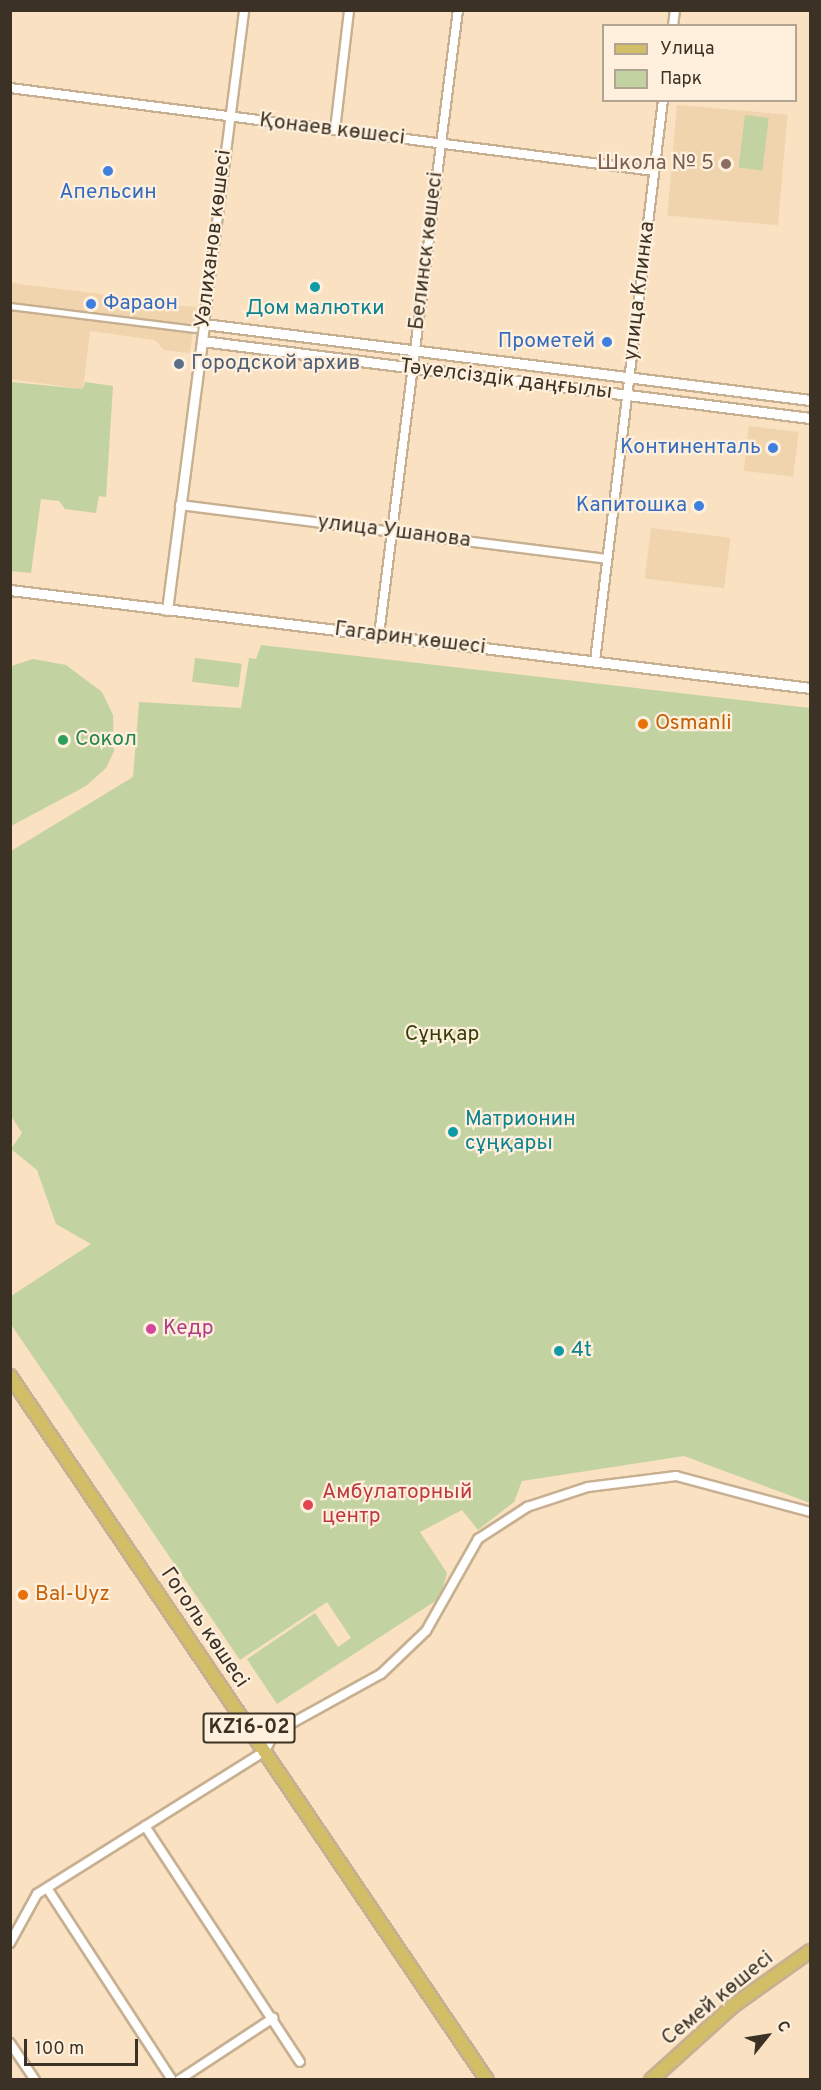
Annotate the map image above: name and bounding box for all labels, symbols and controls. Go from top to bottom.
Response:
legend [602,24,797,102]
text: Улица [660,38,714,61]
text: Парк [660,68,702,91]
street label: Қонаев көшесі [258,109,406,151]
street label: Уәлиханов көшесі [191,148,237,330]
place label: Школа № 5 [597,151,714,177]
marker: Школа № 5 [719,157,733,171]
marker: Апельсин [101,164,115,178]
street label: Белинск көшесі [405,171,449,331]
place label: Апельсин [59,180,157,206]
street label: улица Клинка [619,220,661,362]
marker: Дом малютки [308,280,322,294]
place label: Фараон [103,291,178,317]
place label: Дом малютки [245,296,385,322]
marker: Фараон [84,297,98,311]
place label: Прометей [498,329,595,355]
marker: Прометей [600,335,614,349]
place label: Городской архив [191,351,360,377]
street label: Тәуелсіздік даңғылы [398,354,614,406]
marker: Городской архив [172,357,186,371]
place label: Континенталь [620,435,761,461]
marker: Континенталь [766,441,780,455]
place label: Капитошка [576,493,687,519]
marker: Капитошка [692,499,706,513]
street label: улица Ушанова [316,510,472,554]
street label: Гагарин көшесі [333,617,487,661]
place label: Osmanli [655,711,732,737]
marker: Osmanli [636,717,650,731]
place label: Сокол [75,727,137,753]
marker: Сокол [56,733,70,747]
park label: Сұңқар [405,1022,479,1048]
place label: Матрионин сұңқары [465,1107,576,1157]
marker: Матрионин сұңқары [446,1125,460,1139]
place label: Кедр [163,1316,214,1342]
marker: Кедр [144,1322,158,1336]
place label: 4t [571,1338,592,1364]
marker: 4t [552,1344,566,1358]
place label: Амбулаторный центр [322,1480,472,1530]
marker: Амбулаторный центр [299,1496,317,1514]
street label: Гоголь көшесі [154,1563,254,1693]
place label: Bal-Uyz [35,1582,110,1608]
marker: Bal-Uyz [16,1588,30,1602]
road number: KZ16-02 [202,1711,296,1745]
street label: Семей көшесі [657,1946,779,2052]
north arrow [737,2006,797,2066]
text: С [771,2018,794,2036]
scale bar [27,2027,141,2065]
text: 100 m [35,2038,84,2061]

